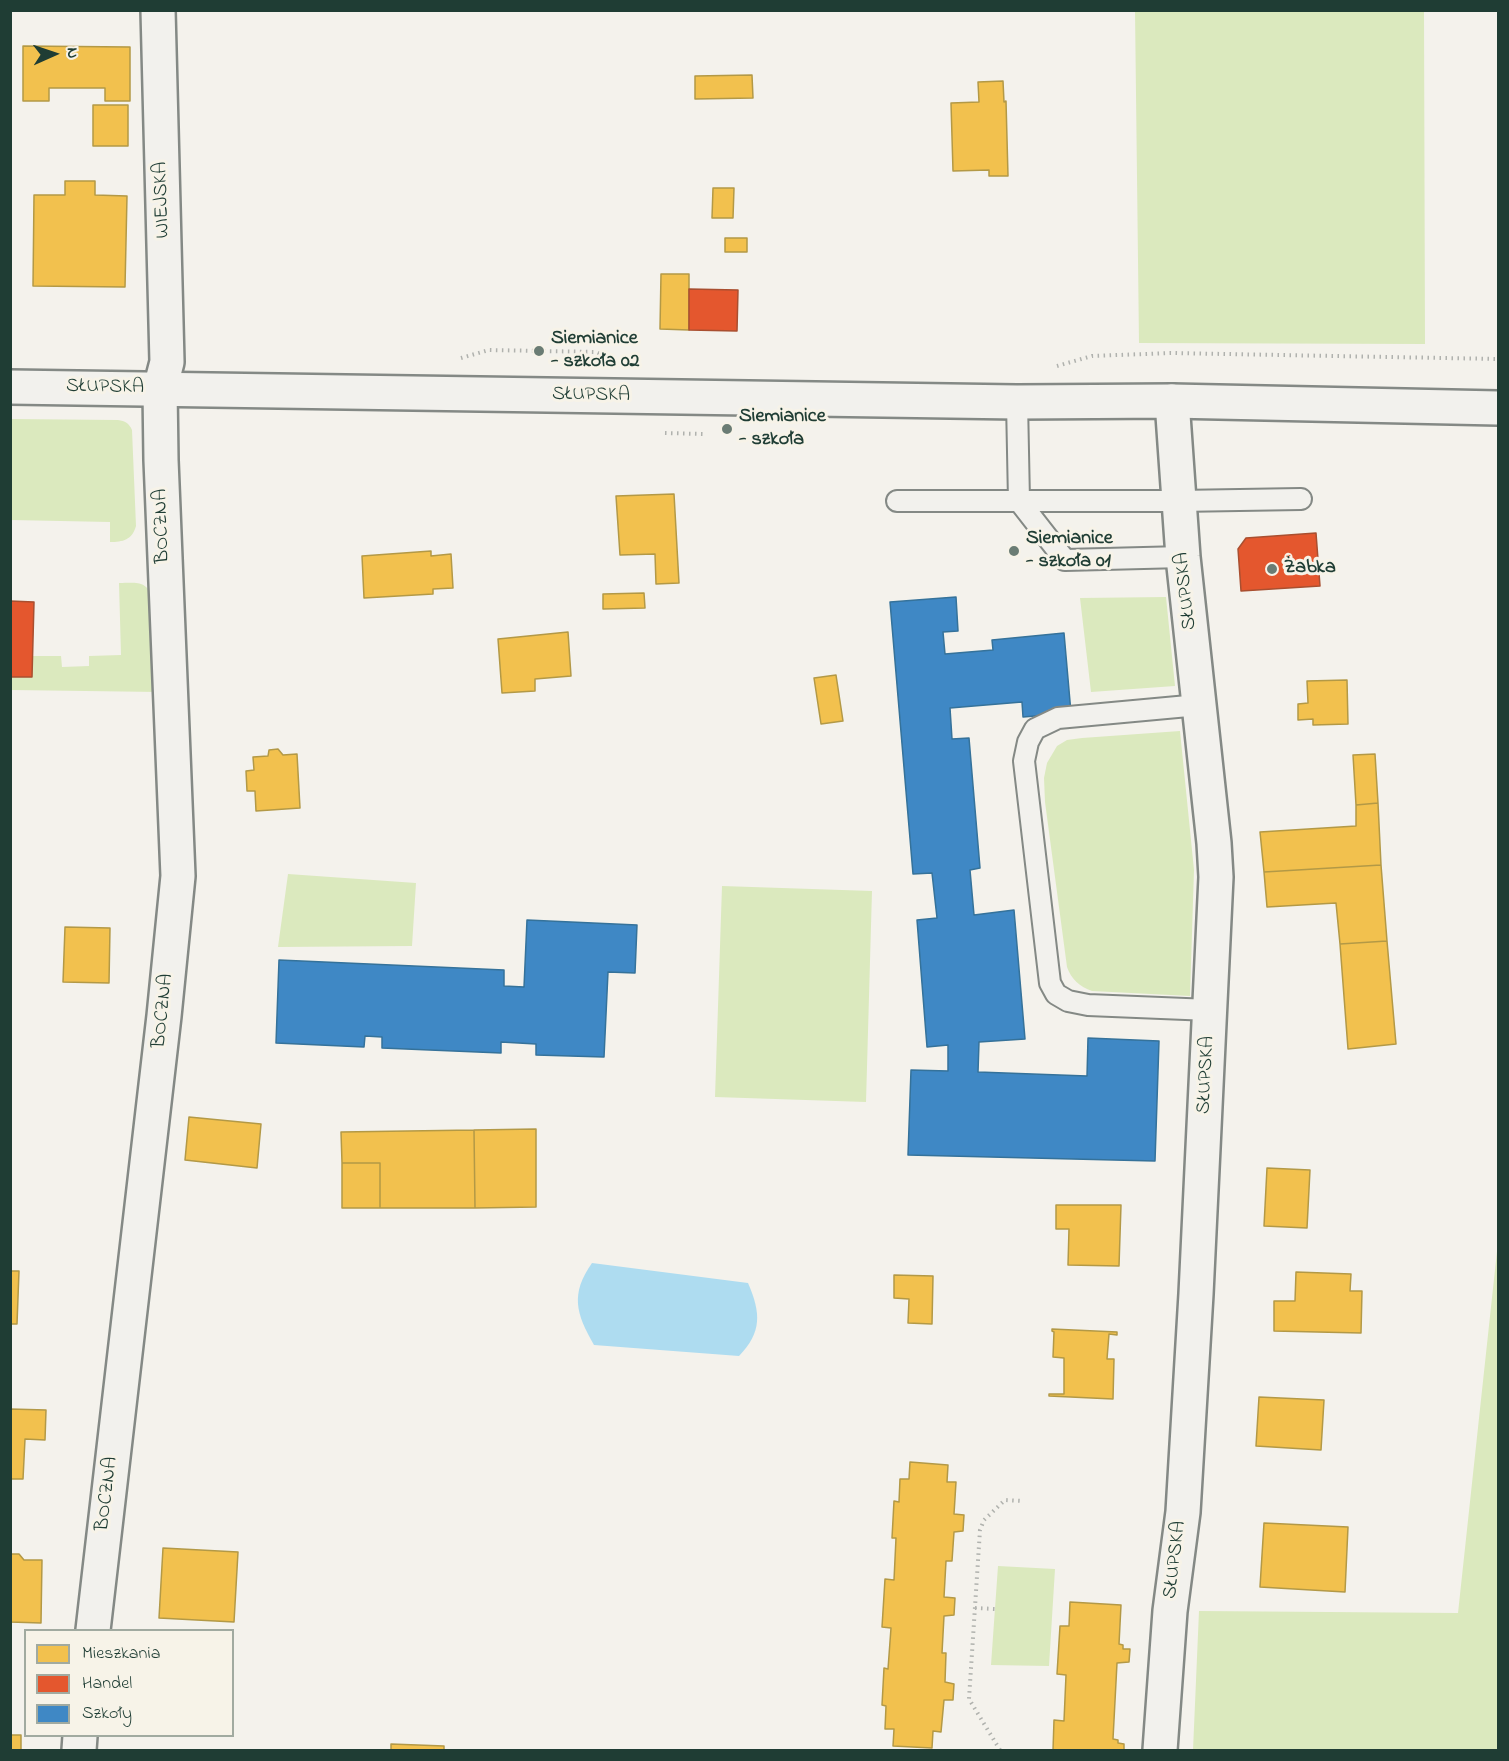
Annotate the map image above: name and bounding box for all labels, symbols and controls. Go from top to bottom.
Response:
north arrow [24,24,84,84]
text: N [60,47,84,59]
street label: WIEJSKA [150,161,176,239]
place label: Siemianice - szkoła 02 [551,328,640,375]
marker: Siemianice - szkoła 02 [532,344,546,358]
street label: SŁUPSKA [66,375,144,401]
street label: SŁUPSKA [552,383,630,409]
place label: Siemianice - szkoła [739,406,826,453]
marker: Siemianice - szkoła [720,422,734,436]
street label: BOCZNA [150,488,176,564]
place label: Siemianice - szkoła 01 [1026,528,1113,575]
marker: Siemianice - szkoła 01 [1007,544,1021,558]
street label: SŁUPSKA [1171,551,1203,631]
place label: Żabka [1284,557,1336,581]
marker: Żabka [1265,562,1279,576]
street label: BOCZNA [148,973,180,1049]
street label: SŁUPSKA [1193,1035,1221,1115]
street label: BOCZNA [92,1455,124,1533]
street label: SŁUPSKA [1159,1520,1193,1600]
legend [24,1629,234,1737]
text: Mieszkania [82,1641,160,1667]
text: Handel [82,1671,132,1697]
text: Szkoły [82,1701,132,1727]

